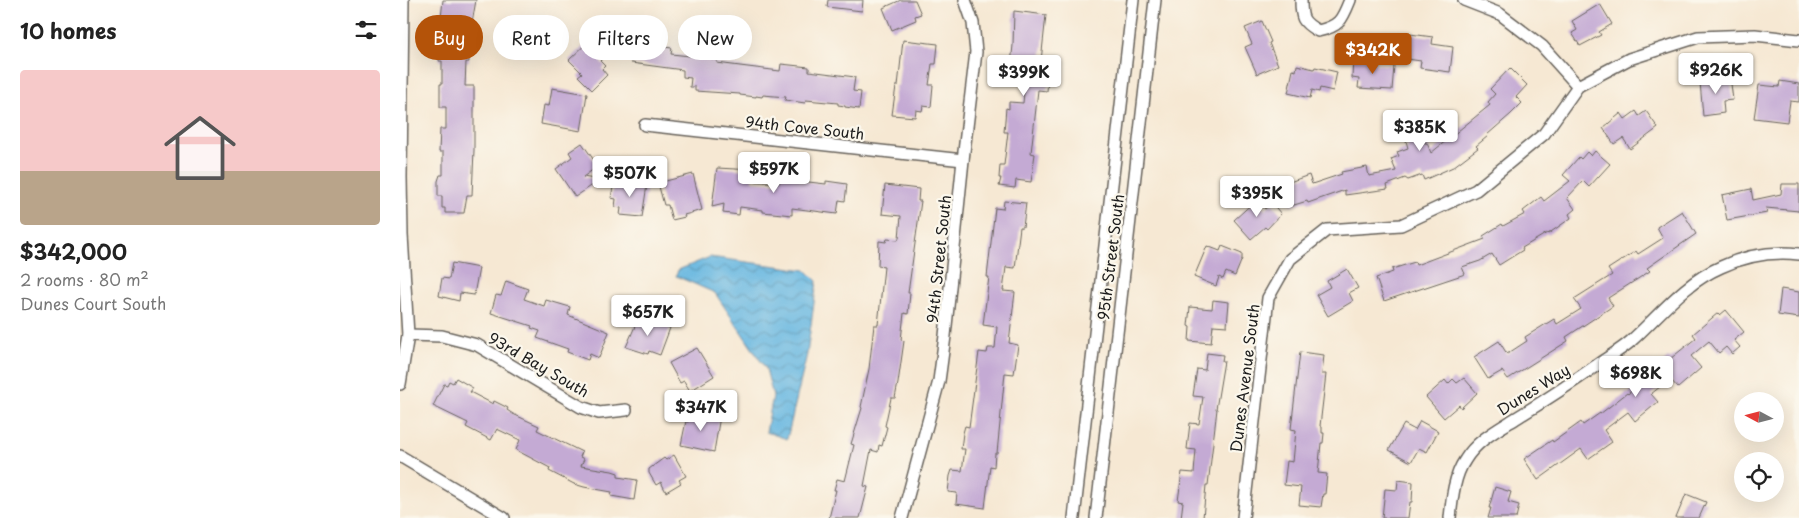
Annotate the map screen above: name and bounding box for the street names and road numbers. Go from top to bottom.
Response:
street label: 94th Cove South [744,109,866,145]
street label: 95th Street South [1091,193,1129,321]
street label: 94th Street South [920,194,956,324]
street label: Dunes Avenue South [1223,302,1265,454]
street label: 93rd Bay South [484,326,594,402]
street label: Dunes Way [1492,357,1574,421]

